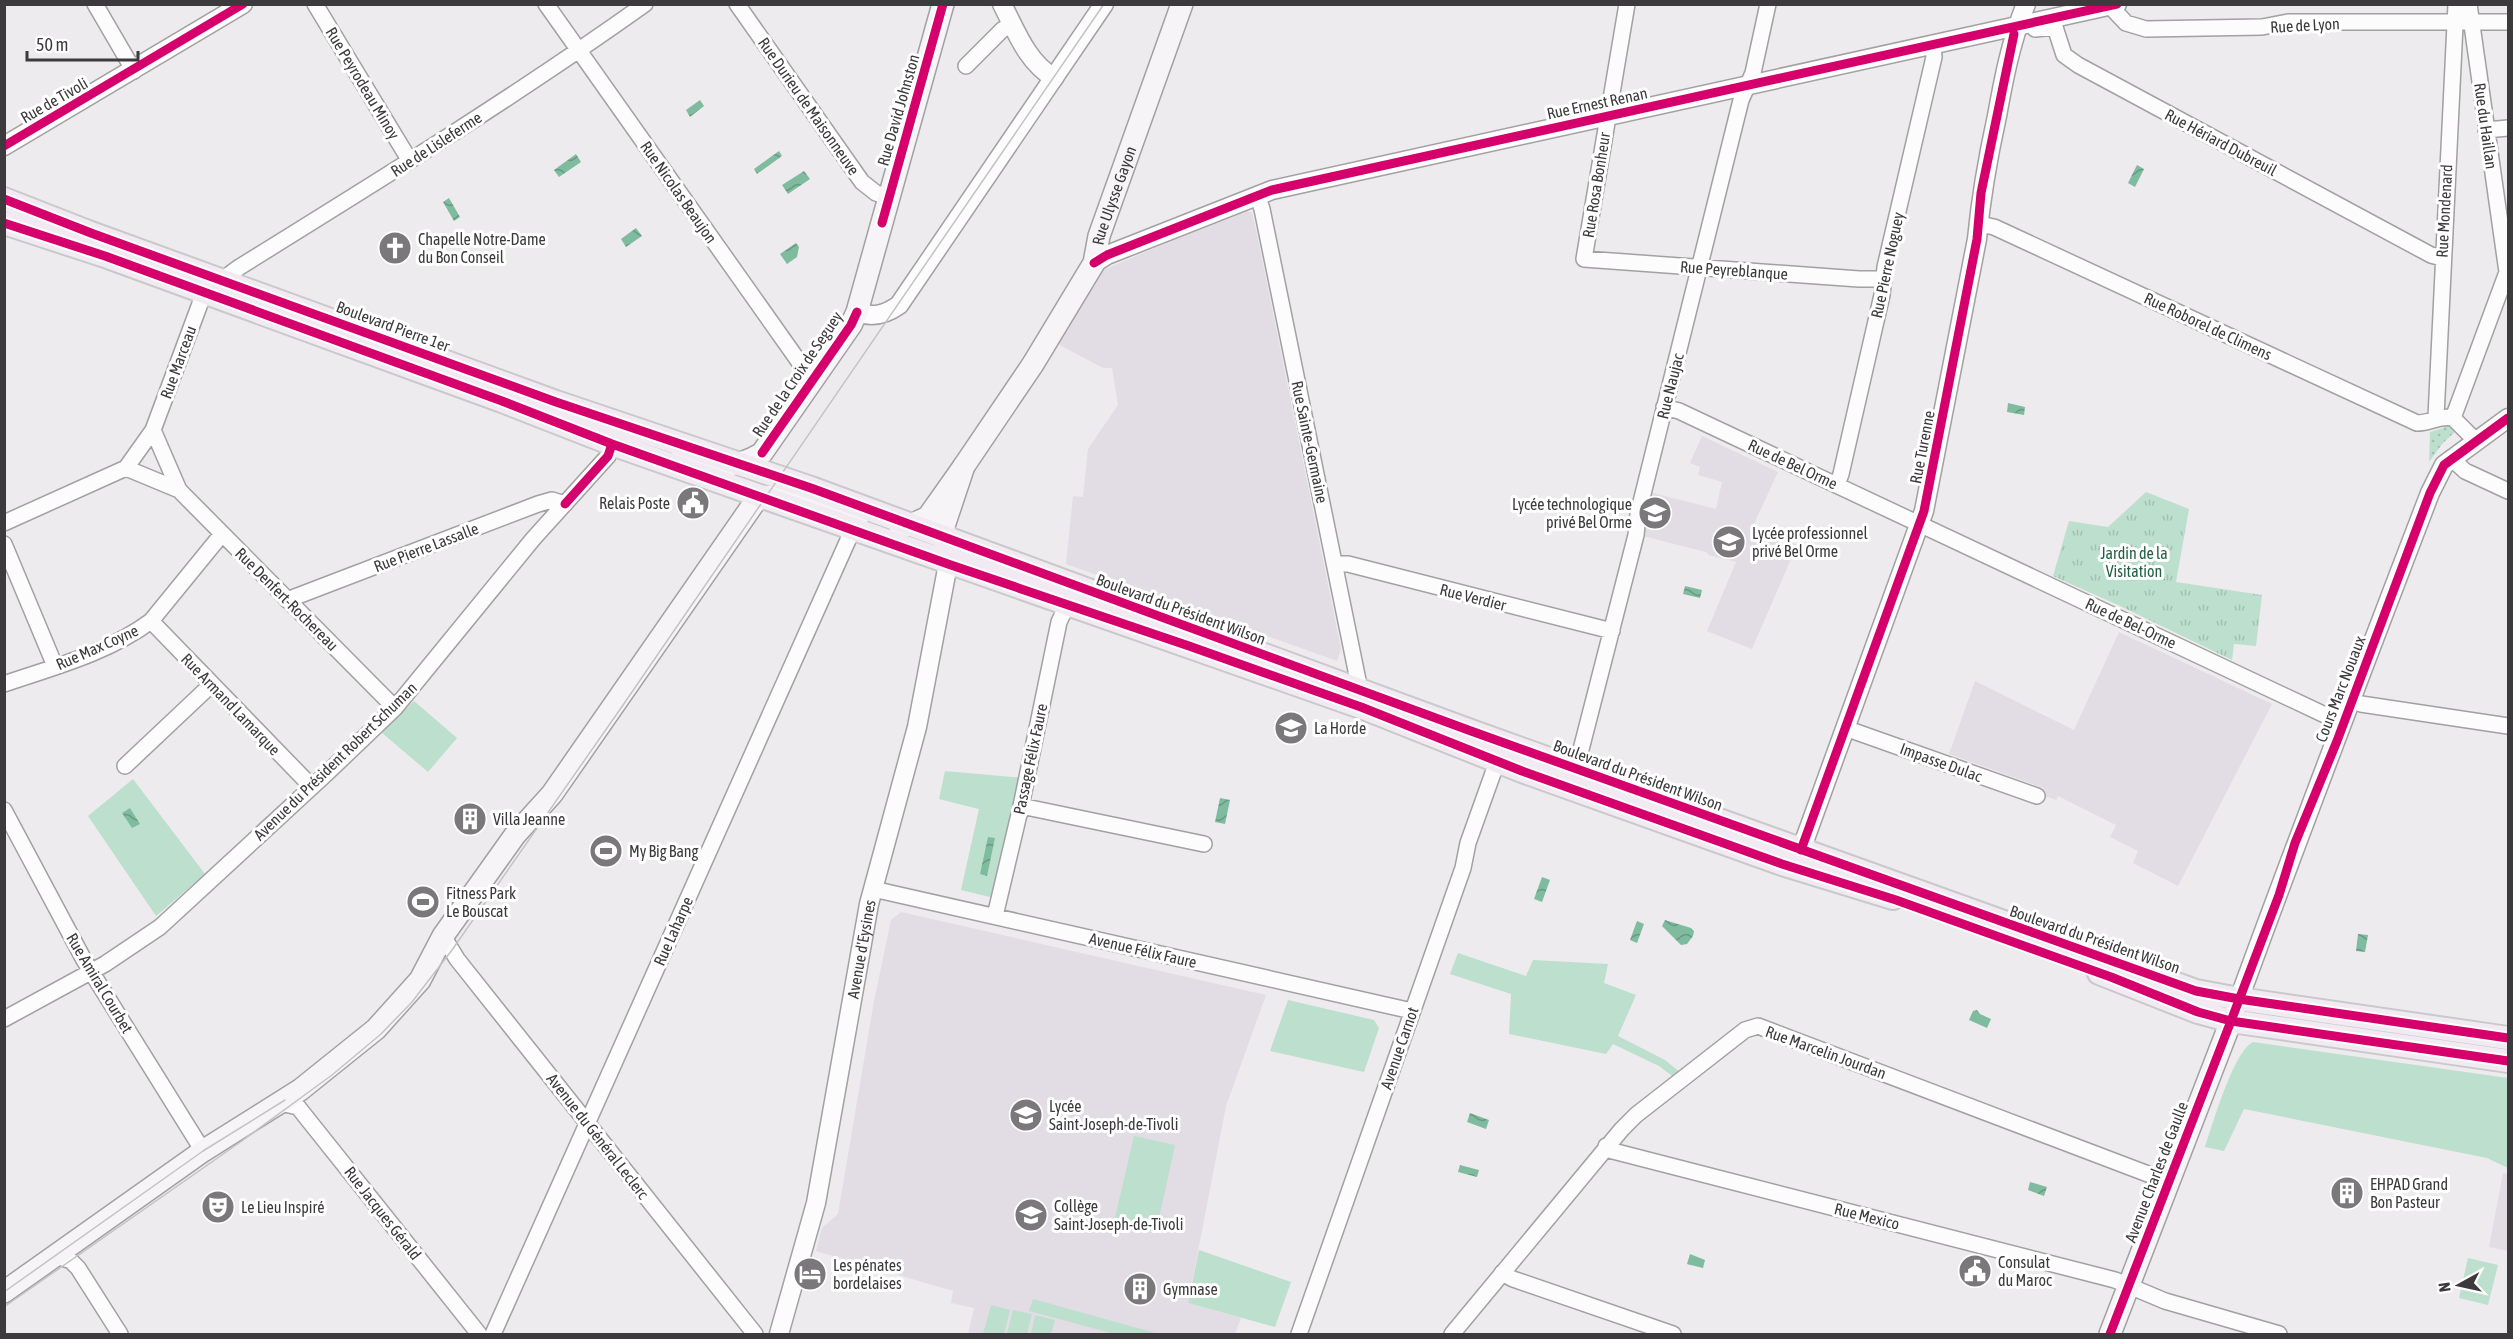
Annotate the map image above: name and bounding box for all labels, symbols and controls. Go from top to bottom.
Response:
street label: Rue de Lyon [2270,14,2340,37]
scale bar [27,24,138,62]
street label: Rue Peyrodeau Minoy [322,24,404,143]
text: 50 m [36,34,68,55]
street label: Rue Durieu de Maisonneuve [755,34,863,178]
street label: Rue David Johnston [873,52,923,168]
street label: Rue de Tivoli [17,74,91,126]
street label: Rue du Haillan [2471,82,2501,170]
street label: Rue Ernest Renan [1545,84,1649,122]
street label: Rue Hériard Dubreuil [2162,105,2281,179]
street label: Rue de Lisleferme [387,108,485,180]
street label: Rue Rosa Bonheur [1579,131,1613,239]
street label: Rue Nicolas Beaujon [636,138,721,247]
street label: Rue Ulysse Gayon [1089,144,1139,246]
street label: Rue Mondenard [2433,164,2455,258]
street label: Rue Pierre Noguey [1867,210,1908,320]
church icon: Chapelle Notre-Dame du Bon Conseil [377,230,413,266]
place label: Chapelle Notre-Dame du Bon Conseil [418,230,546,266]
street label: Rue Peyreblanque [1679,257,1789,284]
street label: Rue Roborel de Climens [2141,289,2275,364]
street label: Boulevard Pierre 1er [334,297,452,355]
street label: Rue de la Croix de Seguey [748,308,847,441]
street label: Rue Marceau [156,323,200,401]
street label: Rue Naujac [1653,351,1688,421]
street label: Rue Sainte-Germaine [1288,379,1332,505]
street label: Rue Turenne [1906,409,1938,485]
street label: Rue de Bel Orme [1746,435,1840,493]
public building icon: Relais Poste [675,485,711,521]
place label: Relais Poste [599,494,670,512]
place label: Lycée technologique privé Bel Orme [1512,495,1632,532]
school or university icon: Lycée technologique privé Bel Orme [1637,495,1673,531]
street label: Rue Pierre Lassalle [371,519,481,575]
school or university icon: Lycée professionnel privé Bel Orme [1711,524,1747,560]
place label: Lycée professionnel privé Bel Orme [1752,524,1868,561]
street label: Rue Denfert-Rochereau [232,544,342,654]
park label: Jardin de la Visitation [2100,544,2168,580]
street label: Boulevard du Président Wilson [1094,570,1268,648]
street label: Rue Verdier [1438,580,1508,614]
street label: Rue de Bel-Orme [2083,594,2179,652]
street label: Rue Max Coyne [53,621,141,674]
street label: Cours Marc Nouaux [2311,633,2369,745]
street label: Rue Armand Lamarque [177,650,284,759]
street label: Avenue du Président Robert Schuman [250,678,420,844]
street label: Passage Félix Faure [1009,702,1052,816]
school or university icon: La Horde [1273,710,1309,746]
place label: La Horde [1314,719,1366,737]
street label: Boulevard du Président Wilson [1551,736,1725,814]
street label: Impasse Dulac [1897,739,1984,786]
building icon: Villa Jeanne [452,801,488,837]
place label: Villa Jeanne [493,810,565,828]
sports icon: My Big Bang [588,833,624,869]
place label: My Big Bang [629,842,699,861]
sports icon: Fitness Park Le Bouscat [405,884,441,920]
place label: Fitness Park Le Bouscat [446,884,516,920]
street label: Rue Laharpe [650,894,697,969]
street label: Avenue d'Eysines [843,897,879,1000]
street label: Boulevard du Président Wilson [2007,901,2183,977]
street label: Avenue Félix Faure [1088,929,1198,971]
street label: Rue Amiral Courbet [63,930,137,1036]
street label: Avenue Carnot [1377,1004,1422,1091]
street label: Rue Marcelin Jourdan [1763,1022,1889,1082]
street label: Avenue du Général Leclerc [543,1070,653,1202]
school or university icon: Lycée Saint-Joseph-de-Tivoli [1008,1097,1044,1133]
place label: Lycée Saint-Joseph-de-Tivoli [1049,1097,1178,1134]
street label: Avenue Charles de Gaulle [2121,1099,2191,1245]
street label: Rue Jacques Gérald [340,1163,425,1264]
building icon: EHPAD Grand Bon Pasteur [2329,1175,2365,1211]
place label: EHPAD Grand Bon Pasteur [2370,1175,2448,1211]
theatre icon: Le Lieu Inspiré [200,1189,236,1225]
school or university icon: Collège Saint-Joseph-de-Tivoli [1013,1197,1049,1233]
place label: Collège Saint-Joseph-de-Tivoli [1054,1197,1183,1234]
place label: Le Lieu Inspiré [241,1198,324,1217]
street label: Rue Mexico [1833,1199,1901,1233]
public building icon: Consulat du Maroc [1957,1253,1993,1289]
place label: Consulat du Maroc [1998,1253,2052,1289]
north arrow [2429,1255,2489,1315]
hotel icon: Les pénates bordelaises [792,1256,828,1292]
place label: Les pénates bordelaises [833,1256,902,1292]
building icon: Gymnase [1122,1271,1158,1307]
place label: Gymnase [1163,1280,1218,1299]
text: N [2435,1281,2454,1293]

